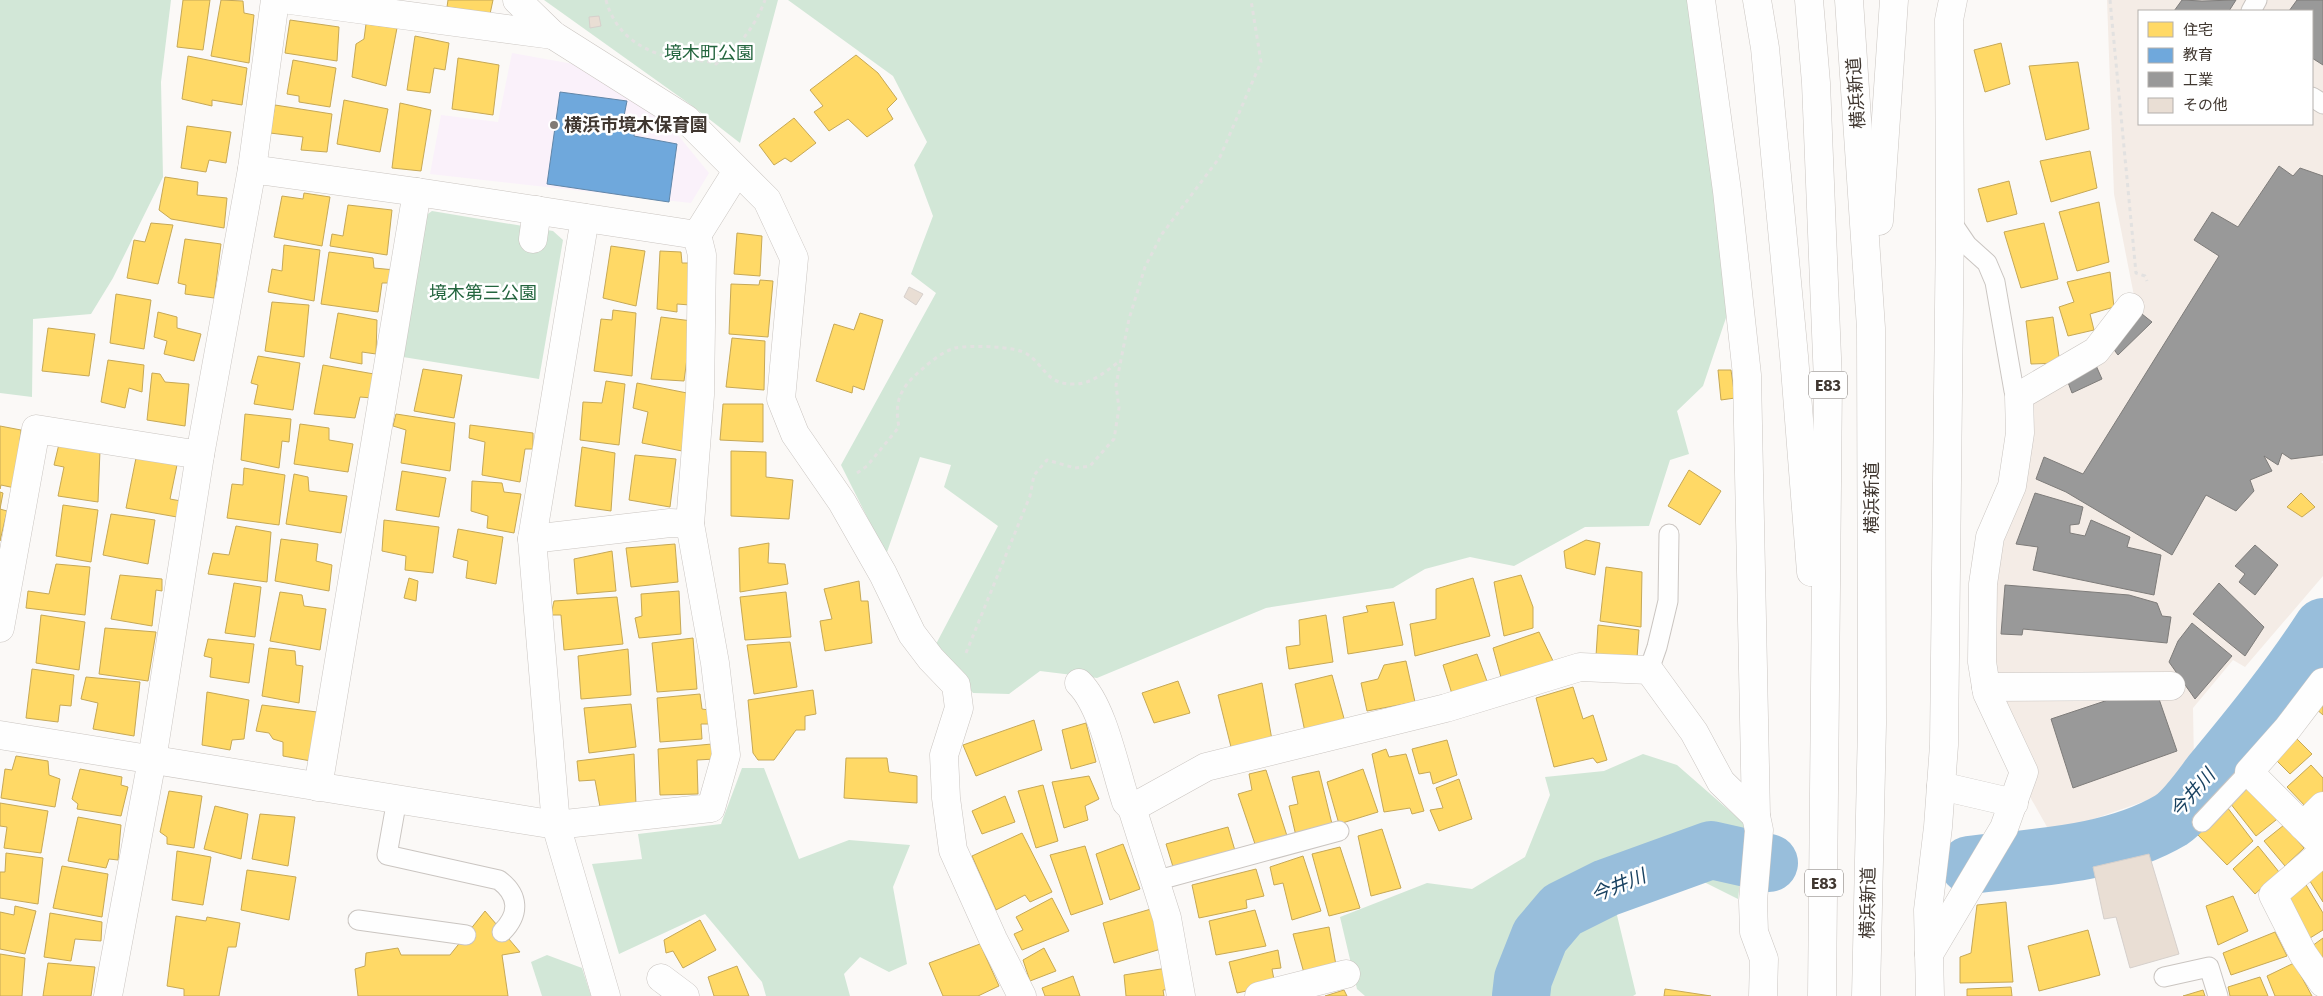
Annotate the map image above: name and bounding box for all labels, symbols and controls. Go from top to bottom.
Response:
legend [2138,10,2313,125]
text: 住宅 [2183,21,2213,39]
park label: 境木町公園 [664,42,754,64]
text: 教育 [2183,46,2213,64]
street label: 横浜新道 [1843,56,1869,130]
text: 工業 [2183,71,2213,89]
text: その他 [2183,96,2228,114]
place label: 横浜市境木保育園 [564,114,708,136]
marker: 横浜市境木保育園 [548,119,560,131]
park label: 境木第三公園 [429,282,537,304]
road number: E83 [1809,372,1847,398]
street label: 横浜新道 [1861,462,1883,534]
water label: 今井川 [2165,763,2221,822]
water label: 今井川 [1587,863,1651,907]
street label: 横浜新道 [1856,867,1880,939]
road number: E83 [1805,870,1843,896]

